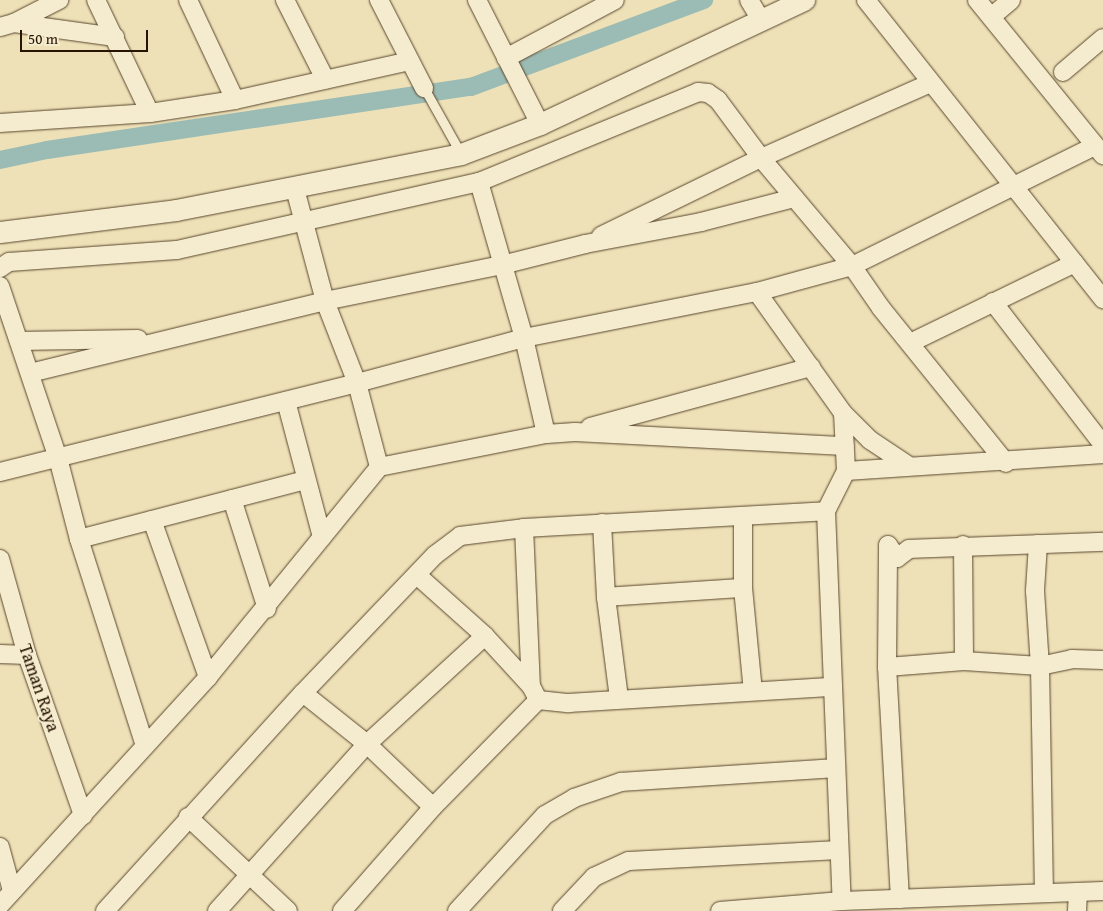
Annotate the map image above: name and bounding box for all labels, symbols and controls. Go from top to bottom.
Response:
scale bar [22,20,150,52]
text: 50 m [28,28,58,49]
street label: Taman Raya [14,641,64,735]

